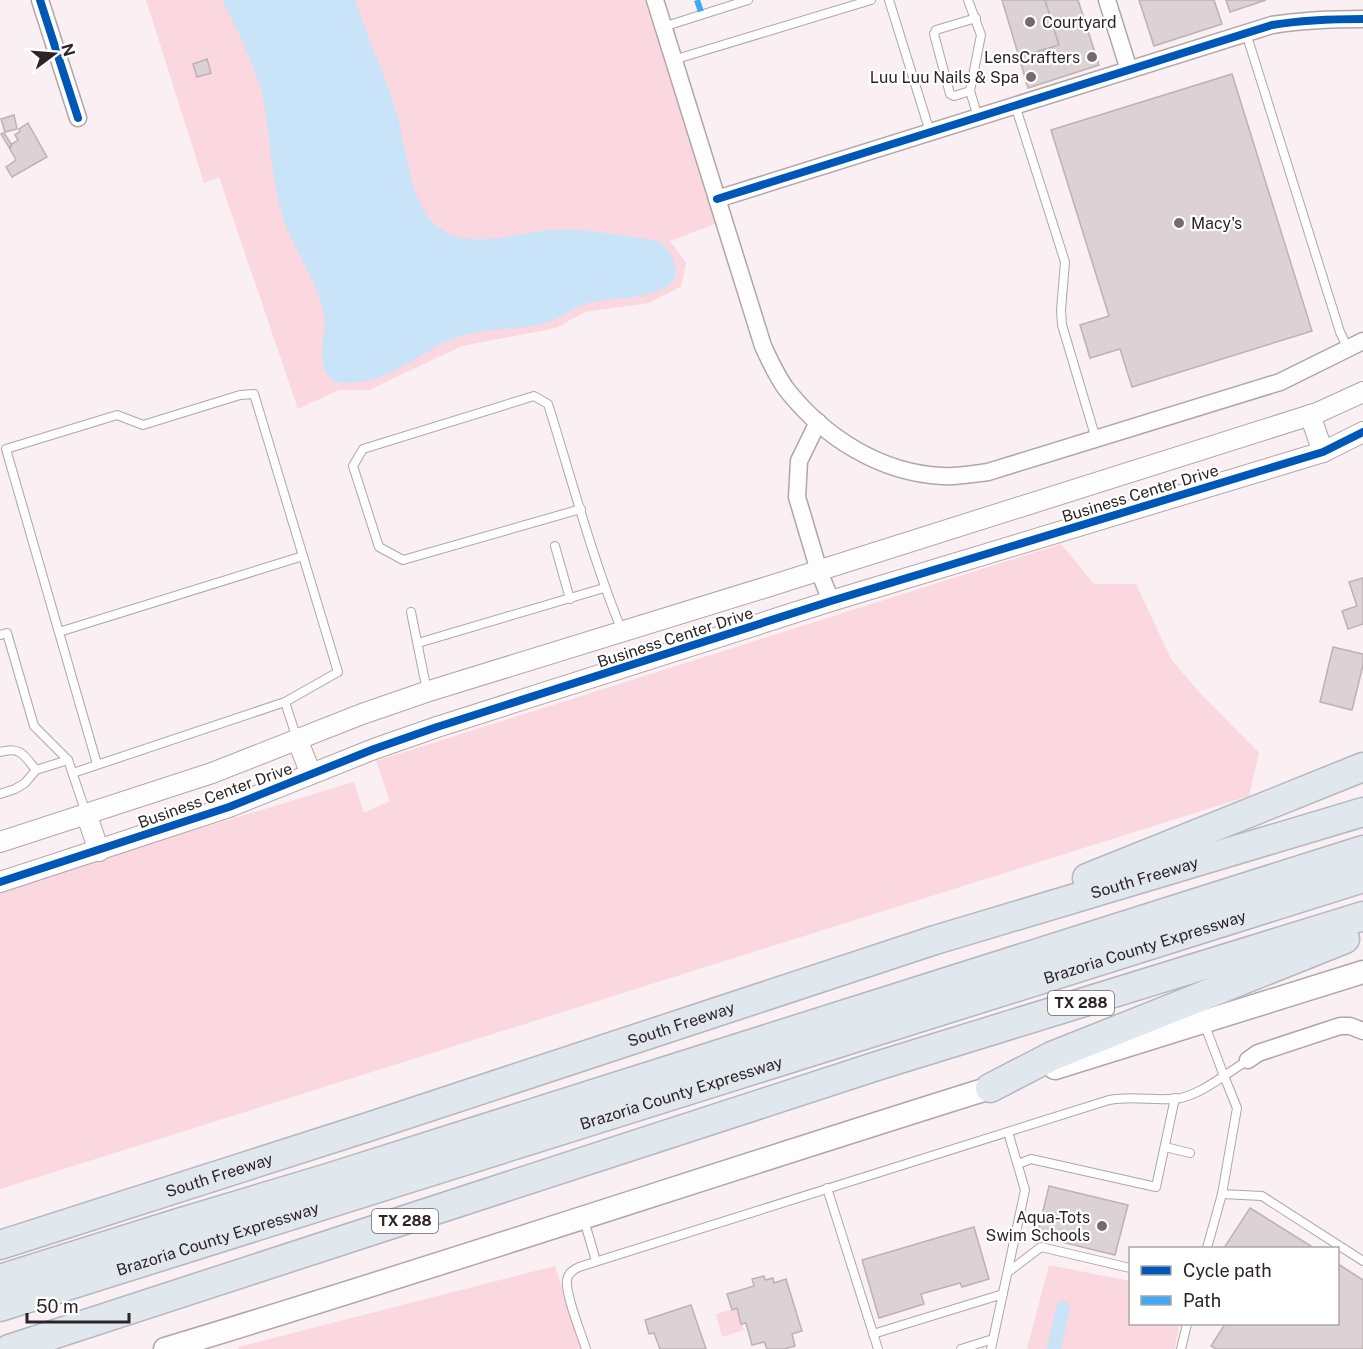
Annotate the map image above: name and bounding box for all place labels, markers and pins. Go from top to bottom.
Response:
place label: Courtyard [1042,13,1117,32]
marker: Courtyard [1023,15,1037,29]
place label: LensCrafters [984,48,1080,67]
marker: LensCrafters [1085,50,1099,64]
place label: Luu Luu Nails & Spa [870,68,1019,87]
marker: Luu Luu Nails & Spa [1024,70,1038,84]
place label: Macy's [1191,214,1242,233]
marker: Macy's [1172,216,1186,230]
place label: Aqua-Tots Swim Schools [986,1208,1090,1245]
marker: Aqua-Tots Swim Schools [1095,1219,1109,1233]

